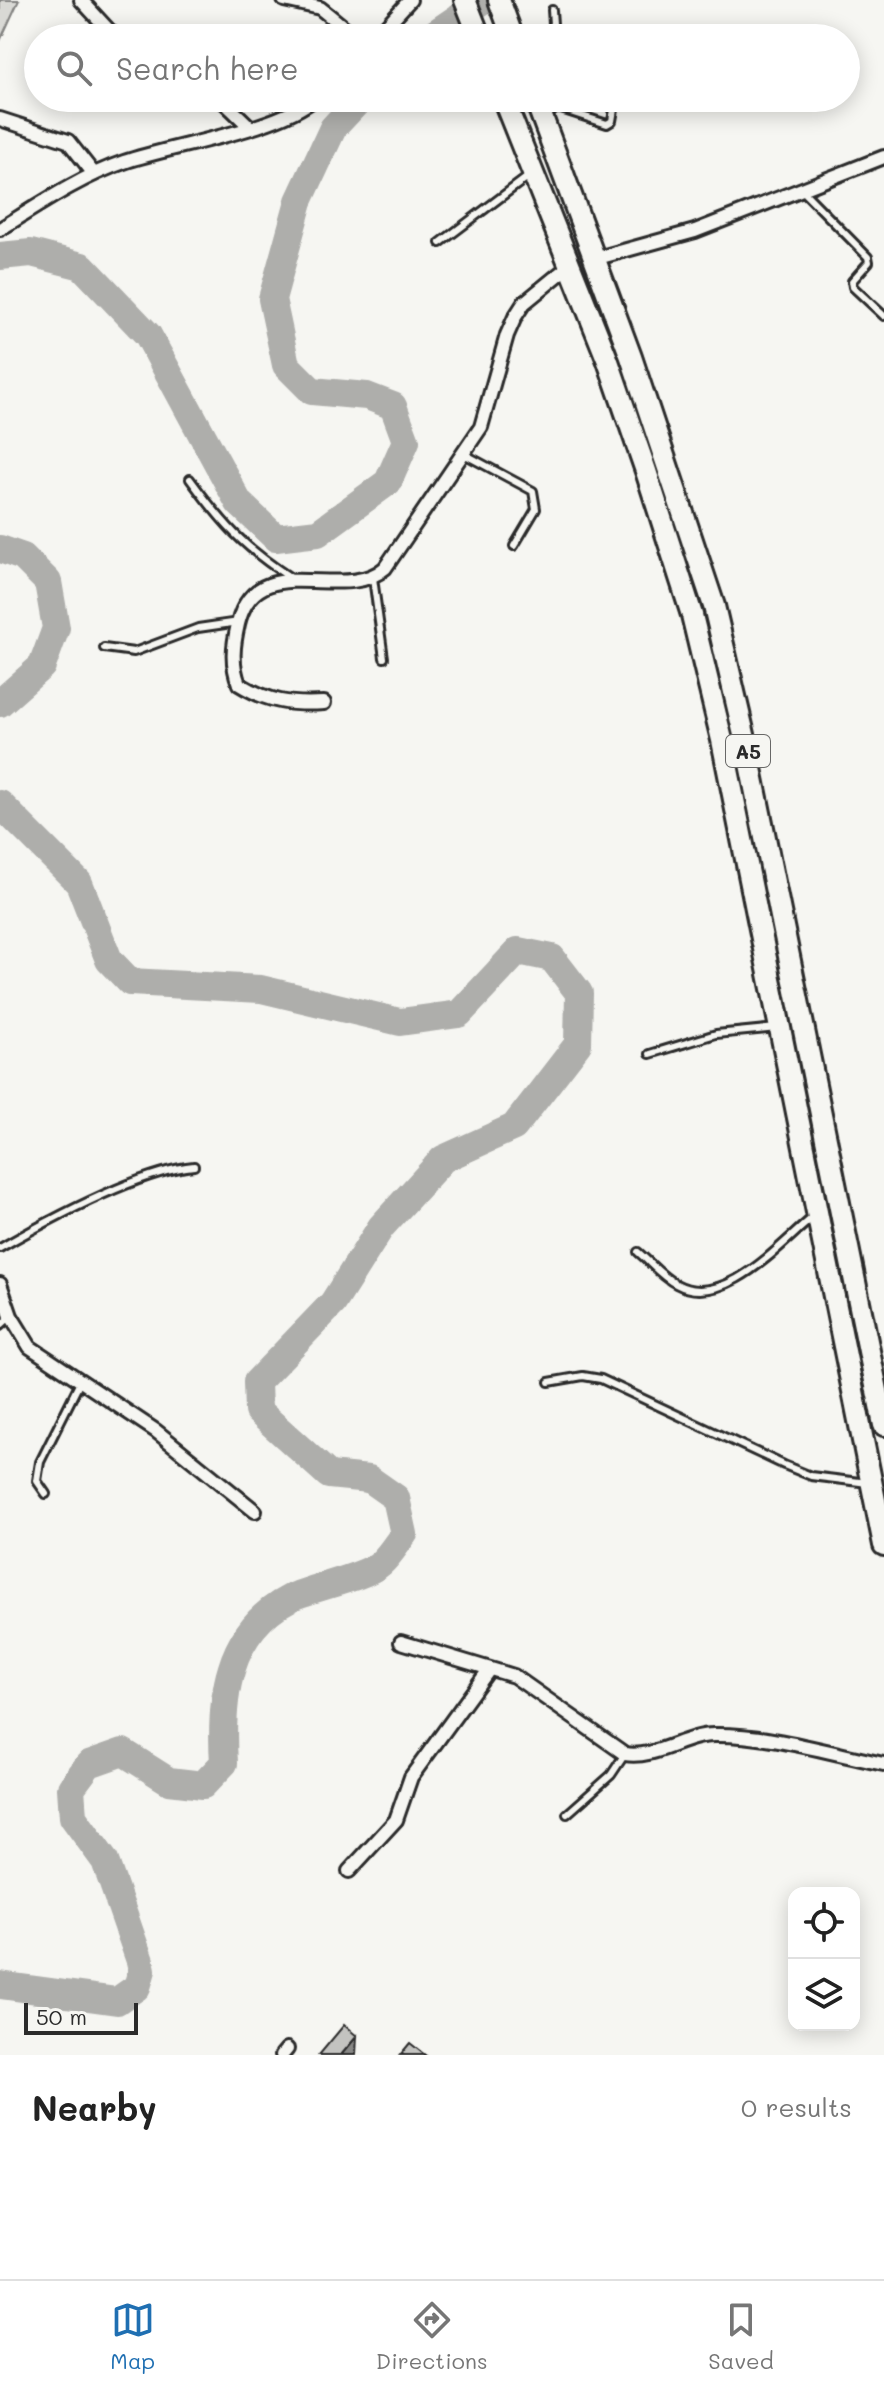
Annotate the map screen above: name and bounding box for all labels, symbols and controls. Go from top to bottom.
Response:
search box [24,24,860,112]
icon: search [52,46,96,90]
text: Search here [116,48,299,88]
road number: A5 [726,735,770,767]
map controls [788,1887,860,2031]
button: locate [788,1887,860,1959]
button: layers [788,1959,860,2031]
scale bar [24,1999,138,2035]
text: 50 m [36,2002,87,2031]
text: Nearby [32,2085,157,2130]
text: 0 results [741,2090,852,2124]
tab: Map [110,2298,155,2375]
tab: Directions [376,2298,488,2375]
tab: Saved [708,2298,774,2375]

